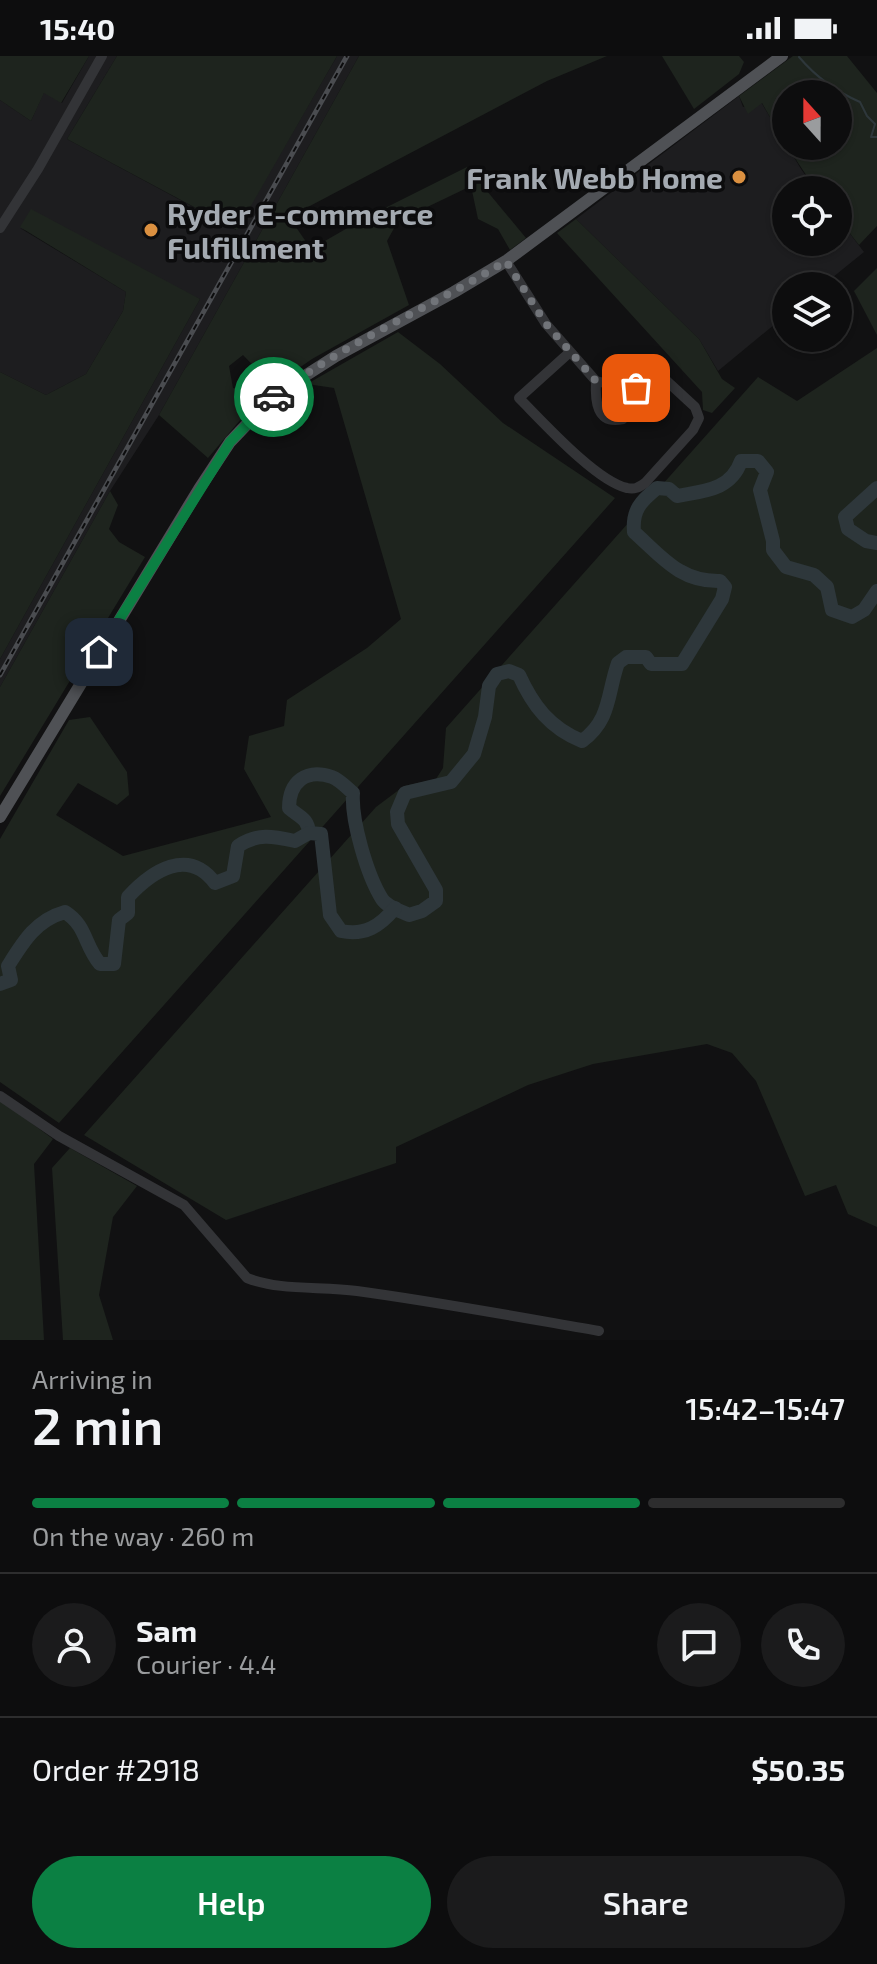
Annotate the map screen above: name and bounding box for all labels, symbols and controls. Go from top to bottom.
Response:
text: 15:40 [40,10,115,46]
north arrow [772,80,852,160]
map controls [772,80,852,352]
place label: Frank Webb Home [466,159,723,195]
marker: Frank Webb Home [730,168,748,186]
button: locate [772,176,852,256]
place label: Ryder E-commerce Fulfillment [167,195,434,265]
marker: Ryder E-commerce Fulfillment [142,221,160,239]
button: layers [772,272,852,352]
pin [602,354,670,422]
courier [234,357,314,437]
icon: bag [614,366,658,410]
icon: car [252,375,296,419]
pin [65,618,133,686]
icon: home [77,630,121,674]
text: Arriving in [32,1363,153,1394]
text: 15:42–15:47 [686,1390,845,1426]
text: 2 min [32,1393,163,1455]
text: On the way · 260 m [32,1520,254,1551]
button: person [32,1603,116,1687]
button: chat [657,1603,741,1687]
button: phone [761,1603,845,1687]
text: Sam [136,1612,197,1648]
text: Courier · 4.4 [136,1648,277,1679]
text: Order #2918 [32,1751,200,1787]
text: $50.35 [751,1751,845,1787]
button: Help [32,1856,431,1948]
button: Share [447,1856,845,1948]

